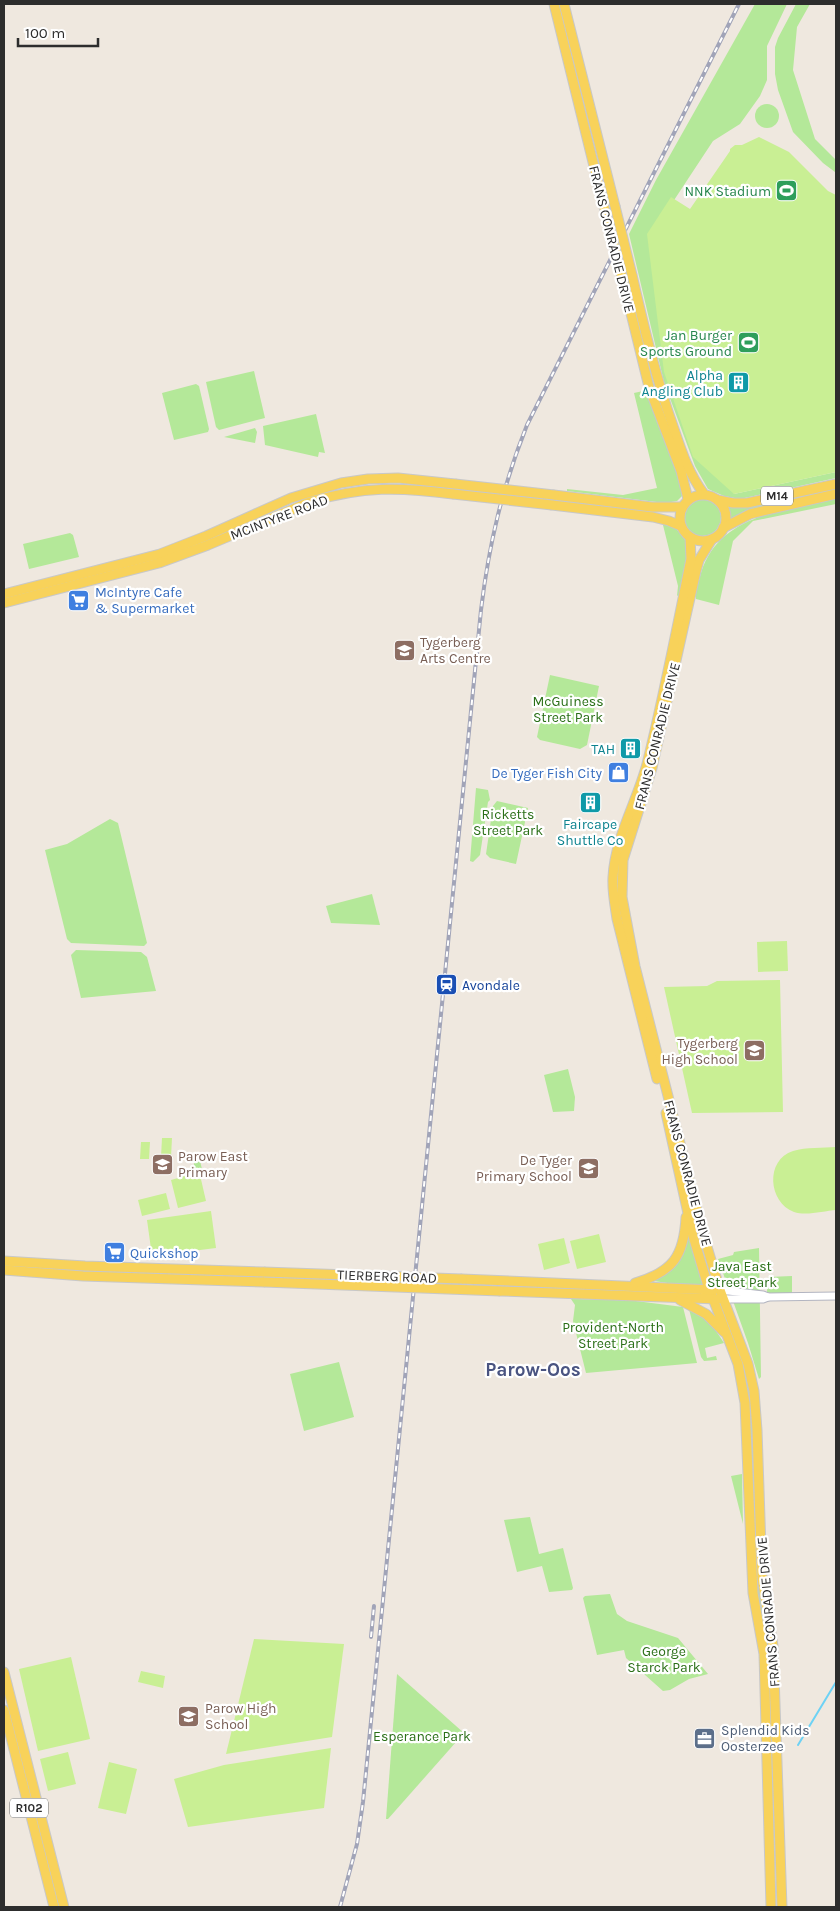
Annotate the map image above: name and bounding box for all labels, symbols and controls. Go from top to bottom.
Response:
scale bar [18,15,98,47]
text: 100 m [25,24,65,42]
street label: FRANS CONRADIE DRIVE [585,164,638,314]
sports icon: NNK Stadium [775,179,799,203]
place label: NNK Stadium [685,183,771,200]
place label: Jan Burger Sports Ground [640,327,733,360]
sports icon: Jan Burger Sports Ground [736,331,760,355]
place label: Alpha Angling Club [642,367,723,400]
building icon: Alpha Angling Club [727,371,751,395]
road number: M14 [761,486,793,506]
street label: MCINTYRE ROAD [228,491,330,544]
place label: McIntyre Cafe & Supermarket [95,584,195,617]
supermarket icon: McIntyre Cafe & Supermarket [67,588,91,612]
place label: Tygerberg Arts Centre [420,634,491,667]
school or university icon: Tygerberg Arts Centre [392,638,416,662]
street label: FRANS CONRADIE DRIVE [631,661,684,811]
park label: McGuiness Street Park [532,693,604,726]
building icon: TAH [619,737,643,761]
place label: TAH [591,741,615,758]
shop icon: De Tyger Fish City [606,761,630,785]
place label: De Tyger Fish City [491,765,602,782]
building icon: Faircape Shuttle Co [578,790,602,814]
park label: Ricketts Street Park [473,806,543,839]
place label: Faircape Shuttle Co [557,816,623,849]
station icon: Avondale [434,973,458,997]
place label: Avondale [462,977,520,994]
place label: Tygerberg High School [661,1035,738,1068]
school or university icon: Tygerberg High School [742,1039,766,1063]
street label: FRANS CONRADIE DRIVE [660,1098,715,1248]
place label: Parow East Primary [178,1148,248,1181]
school or university icon: Parow East Primary [150,1152,174,1176]
place label: De Tyger Primary School [476,1152,573,1185]
school or university icon: De Tyger Primary School [576,1156,600,1180]
supermarket icon: Quickshop [102,1241,126,1265]
place label: Quickshop [130,1245,199,1262]
park label: Java East Street Park [707,1258,777,1291]
street label: TIERBERG ROAD [337,1266,437,1287]
park label: Provident-North Street Park [562,1319,664,1352]
district label: Parow-Oos [485,1359,581,1381]
street label: FRANS CONRADIE DRIVE [753,1536,784,1688]
park label: George Starck Park [627,1643,701,1676]
place label: Parow High School [205,1700,277,1733]
school or university icon: Parow High School [177,1704,201,1728]
place label: Splendid Kids Oosterzee [721,1722,810,1755]
office icon: Splendid Kids Oosterzee [693,1726,717,1750]
park label: Esperance Park [373,1728,471,1745]
road number: R102 [10,1799,48,1818]

